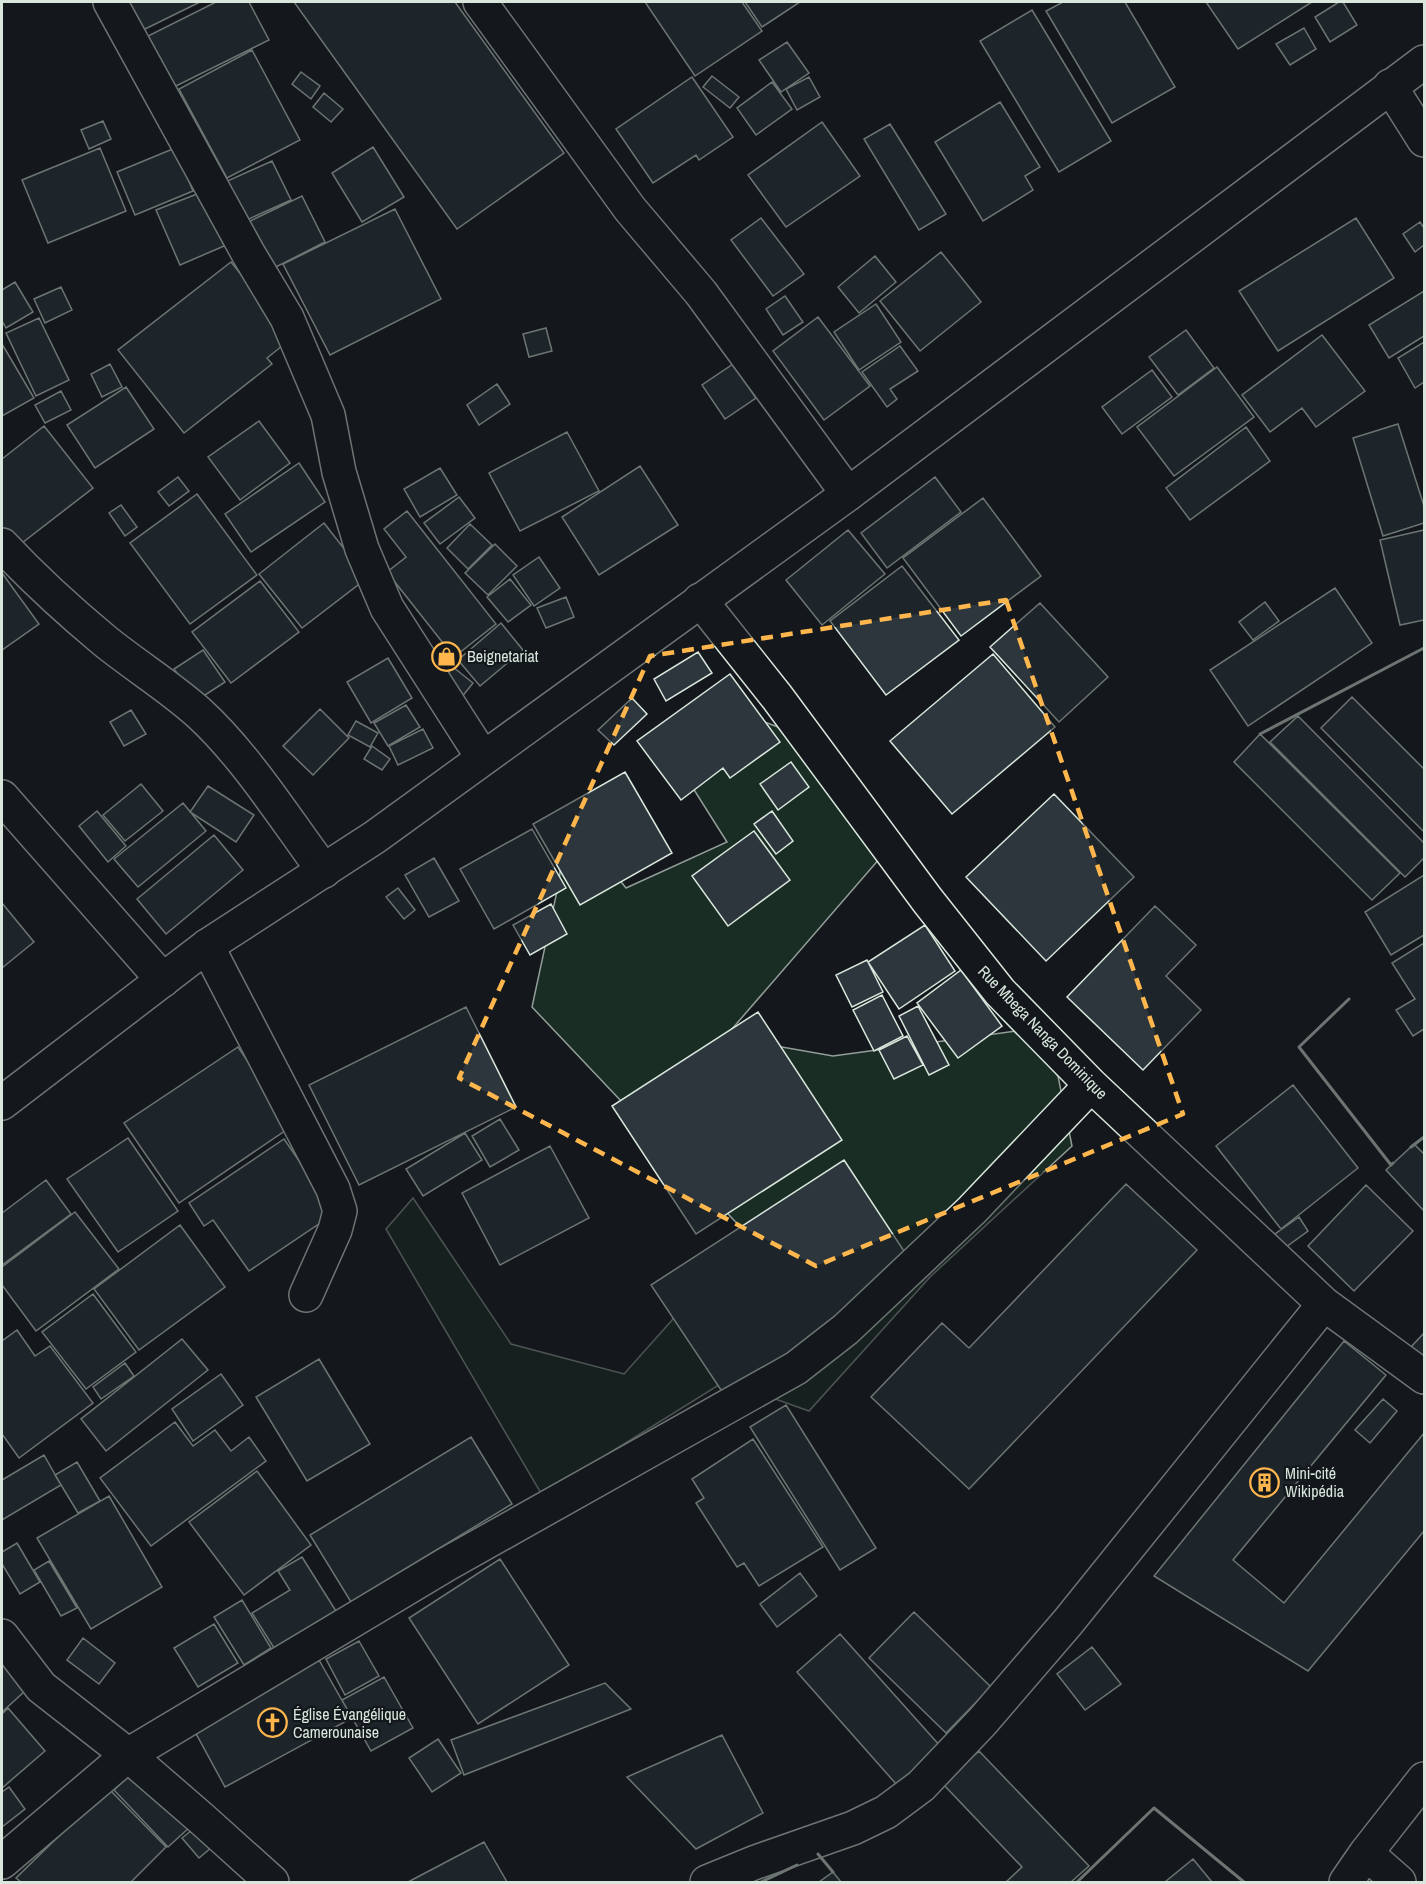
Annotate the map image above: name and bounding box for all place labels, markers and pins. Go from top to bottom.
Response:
shop icon: Beignetariat [430,640,462,672]
place label: Beignetariat [467,645,539,667]
place label: Mini-cité Wikipédia [1285,1462,1345,1502]
building icon: Mini-cité Wikipédia [1248,1466,1280,1498]
place label: Église Évangélique Camerounaise [293,1703,406,1743]
church icon: Église Évangélique Camerounaise [256,1707,288,1739]

